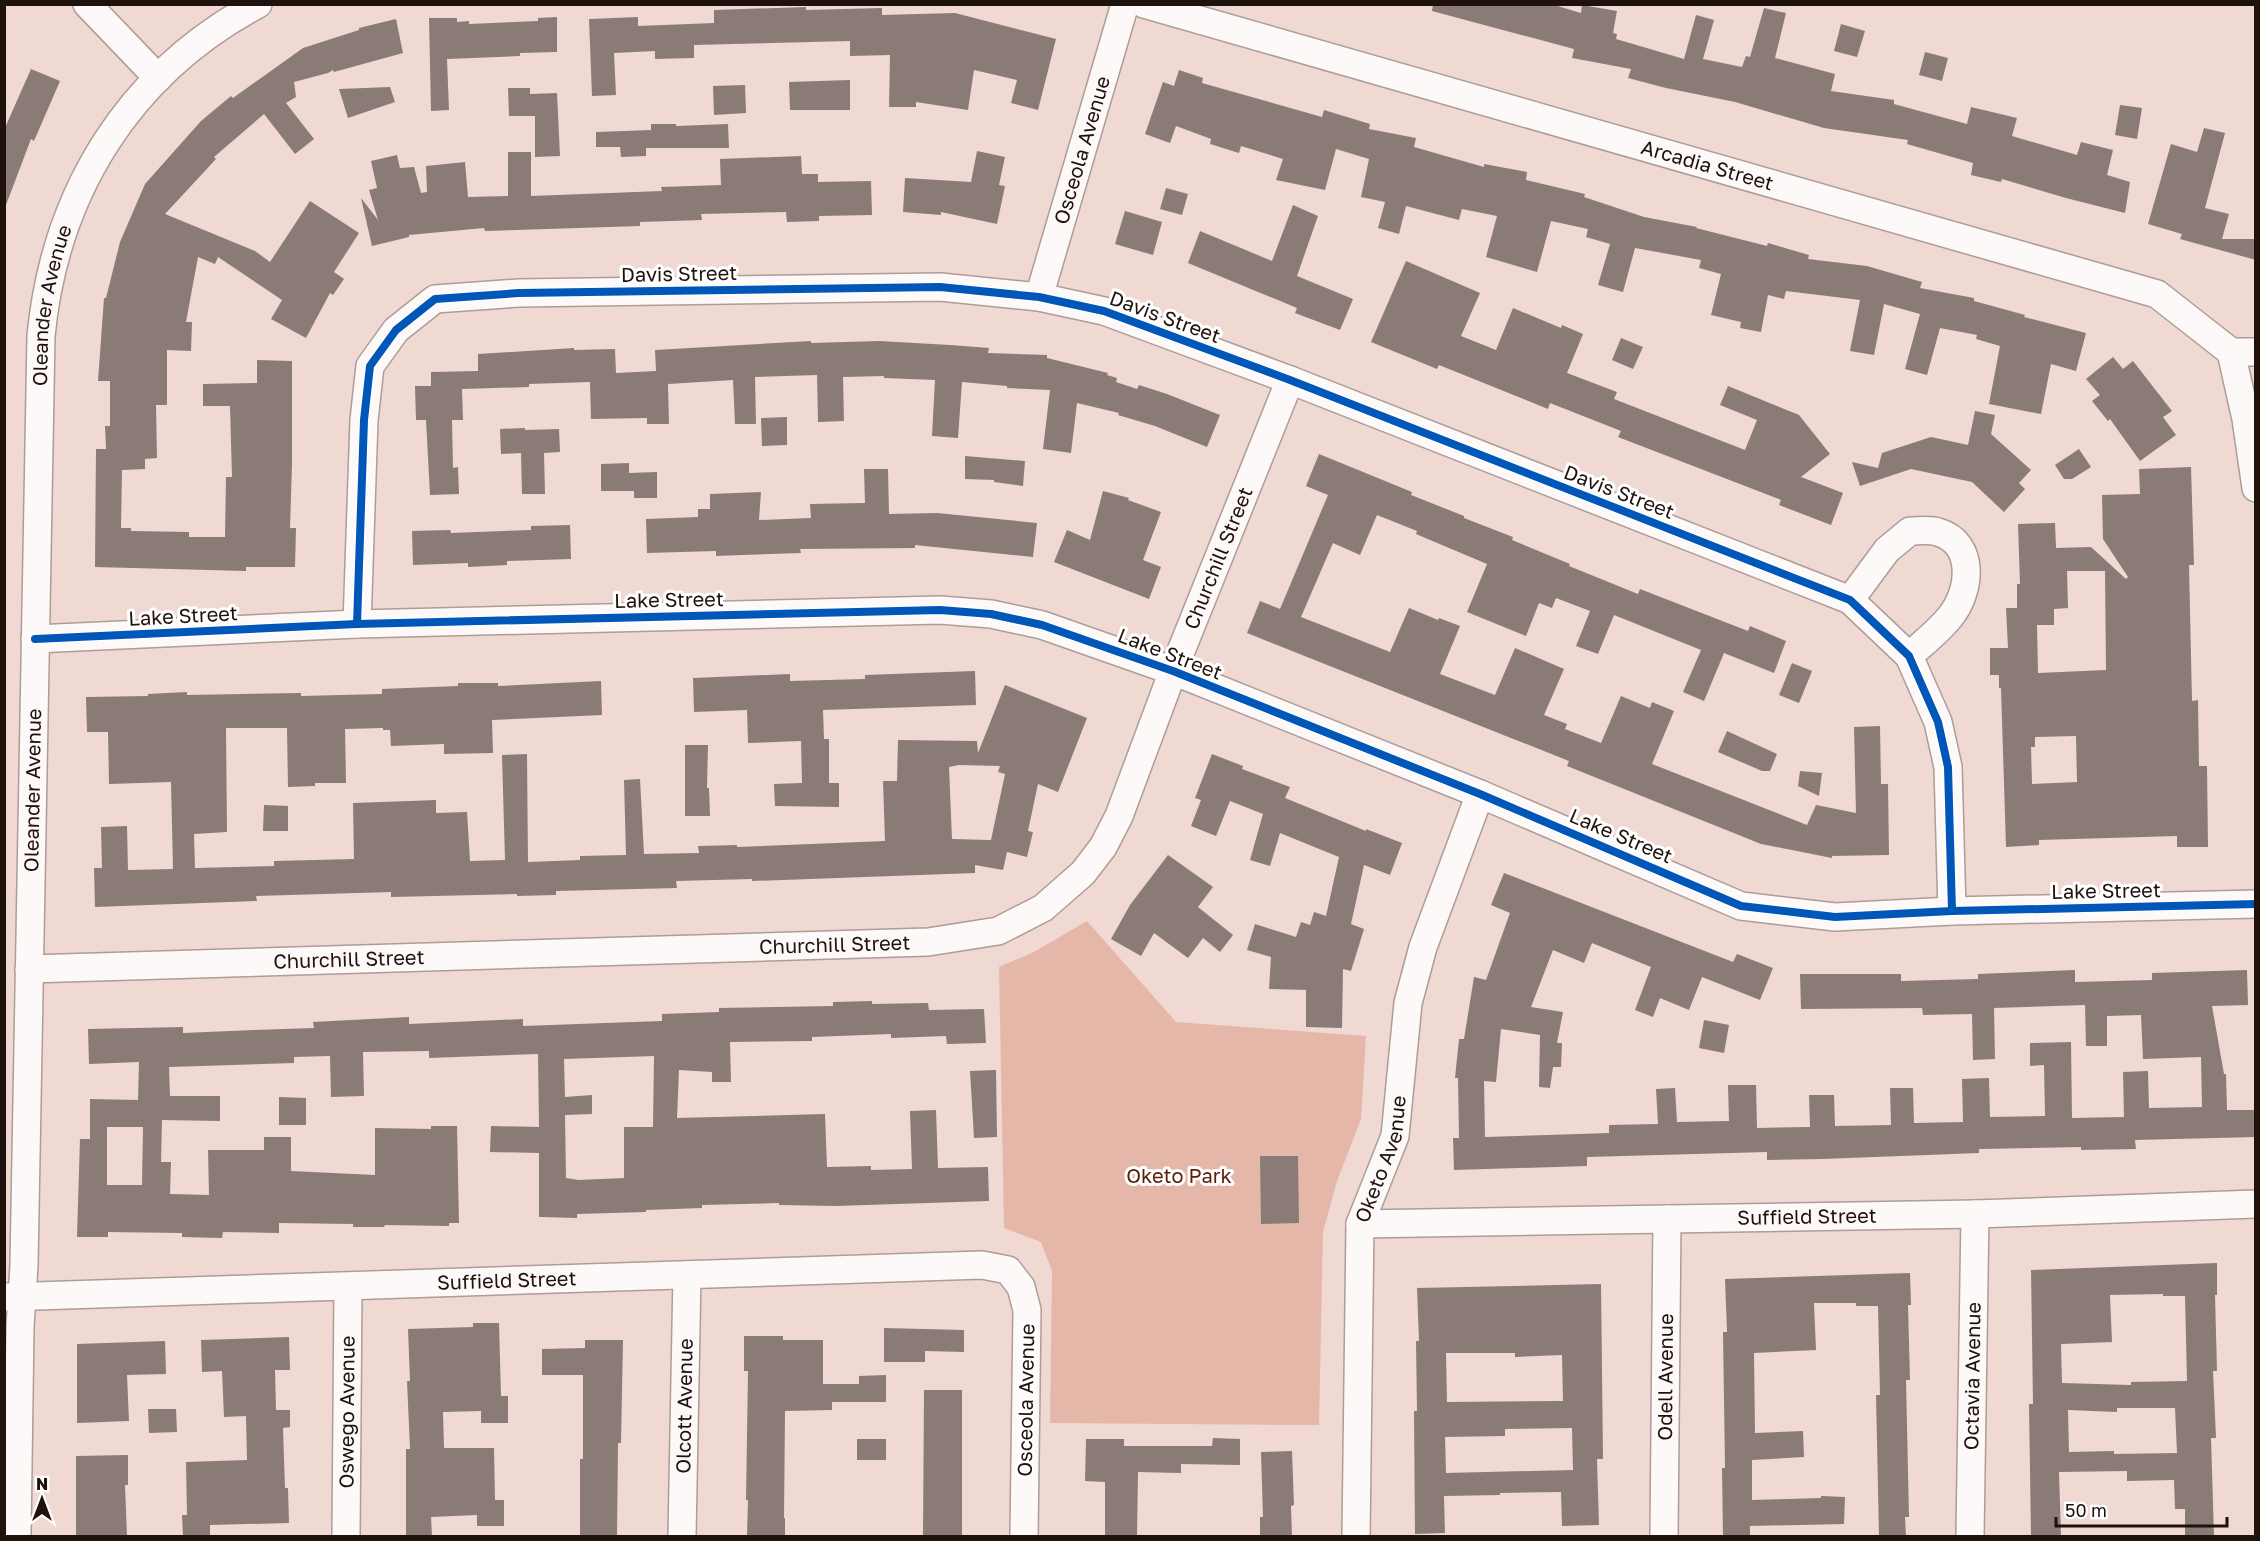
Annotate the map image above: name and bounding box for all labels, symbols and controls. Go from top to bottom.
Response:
street label: Osceola Avenue [1048,73,1114,227]
street label: Arcadia Street [1639,134,1777,195]
street label: Oleander Avenue [27,221,76,386]
street label: Davis Street [621,260,737,286]
street label: Davis Street [1107,285,1224,347]
street label: Davis Street [1561,459,1678,523]
street label: Churchill Street [1178,483,1257,632]
street label: Lake Street [614,586,724,612]
street label: Lake Street [128,600,238,630]
street label: Lake Street [1115,622,1226,684]
street label: Oleander Avenue [18,708,45,872]
street label: Lake Street [1566,803,1677,868]
street label: Lake Street [2051,877,2161,903]
street label: Churchill Street [759,930,911,958]
street label: Churchill Street [273,944,425,973]
street label: Oketo Avenue [1349,1094,1410,1226]
park label: Oketo Park [1126,1163,1232,1187]
street label: Suffield Street [1737,1203,1877,1229]
street label: Suffield Street [437,1265,577,1294]
street label: Octavia Avenue [1958,1302,1985,1450]
street label: Odell Avenue [1652,1313,1677,1441]
street label: Osceola Avenue [1012,1323,1038,1477]
street label: Oswego Avenue [333,1335,359,1489]
street label: Olcott Avenue [670,1338,697,1474]
north arrow [12,1469,72,1529]
text: N [36,1474,48,1494]
scale bar [2056,1490,2227,1528]
text: 50 m [2065,1499,2107,1521]

